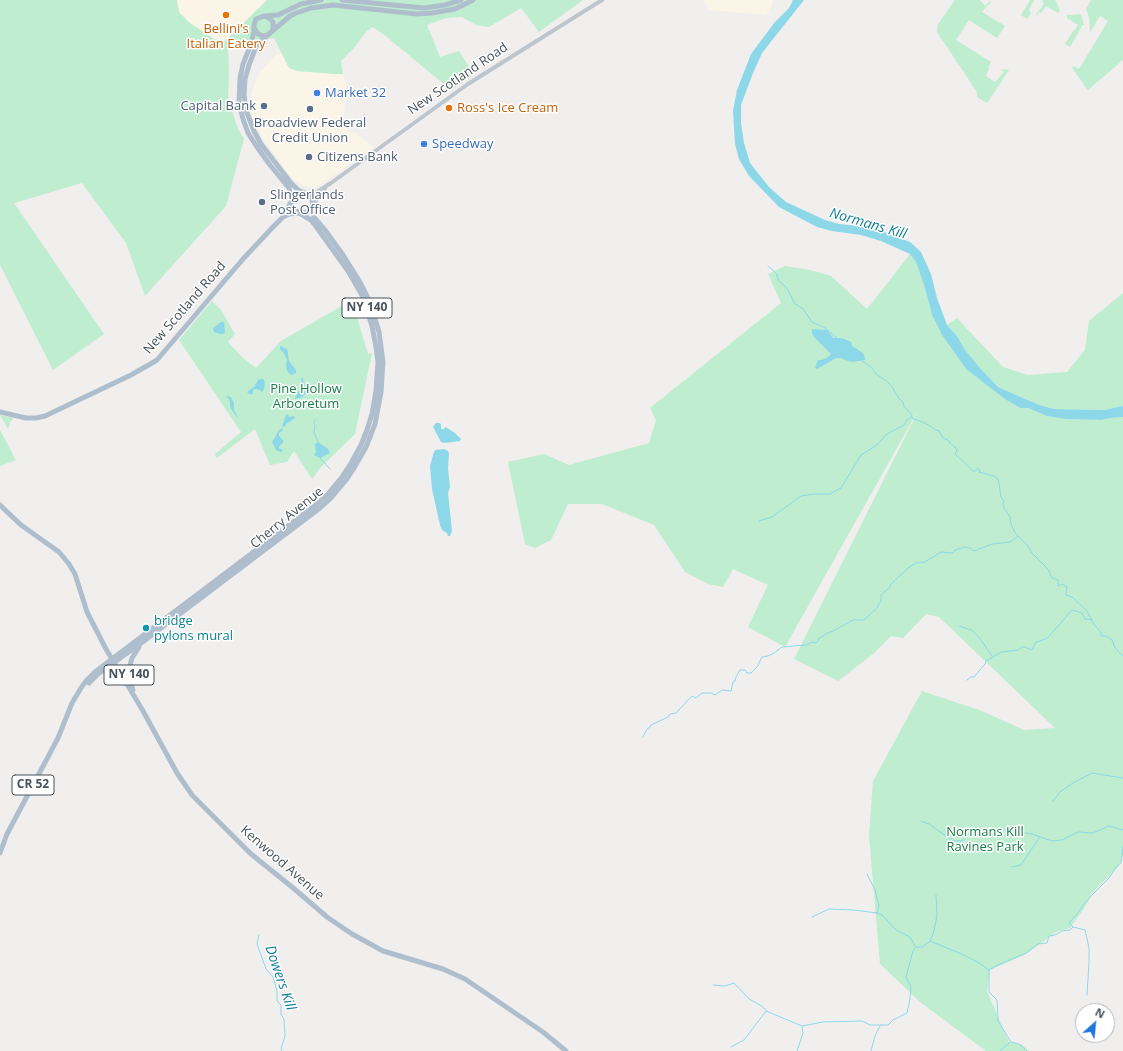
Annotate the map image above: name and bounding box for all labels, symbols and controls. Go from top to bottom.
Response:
marker: Bellini’s Italian Eatery [221,10,231,20]
place label: Bellini’s Italian Eatery [187,21,265,52]
street label: New Scotland Road [405,40,511,118]
place label: Market 32 [325,85,386,101]
marker: Market 32 [312,88,322,98]
place label: Capital Bank [180,98,256,114]
place label: Ross's Ice Cream [457,100,558,116]
marker: Capital Bank [259,101,269,111]
marker: Ross's Ice Cream [444,103,454,113]
marker: Broadview Federal Credit Union [305,104,315,114]
place label: Broadview Federal Credit Union [254,115,366,146]
place label: Speedway [432,136,493,152]
marker: Speedway [419,139,429,149]
place label: Citizens Bank [317,149,398,165]
marker: Citizens Bank [304,152,314,162]
place label: Slingerlands Post Office [270,187,344,218]
marker: Slingerlands Post Office [257,197,267,207]
water label: Normans Kill [827,205,909,243]
street label: New Scotland Road [141,259,229,357]
road number: NY 140 [342,298,392,318]
park label: Pine Hollow Arboretum [270,381,342,412]
street label: Cherry Avenue [247,484,327,552]
place label: bridge pylons mural [154,613,233,644]
marker: bridge pylons mural [141,623,151,633]
road number: NY 140 [104,665,154,685]
road number: CR 52 [12,775,54,795]
street label: Kenwood Avenue [237,822,327,904]
park label: Normans Kill Ravines Park [946,824,1024,855]
water label: Dowers Kill [261,943,299,1013]
north arrow [1075,1003,1115,1043]
text: N [1093,1004,1108,1021]

